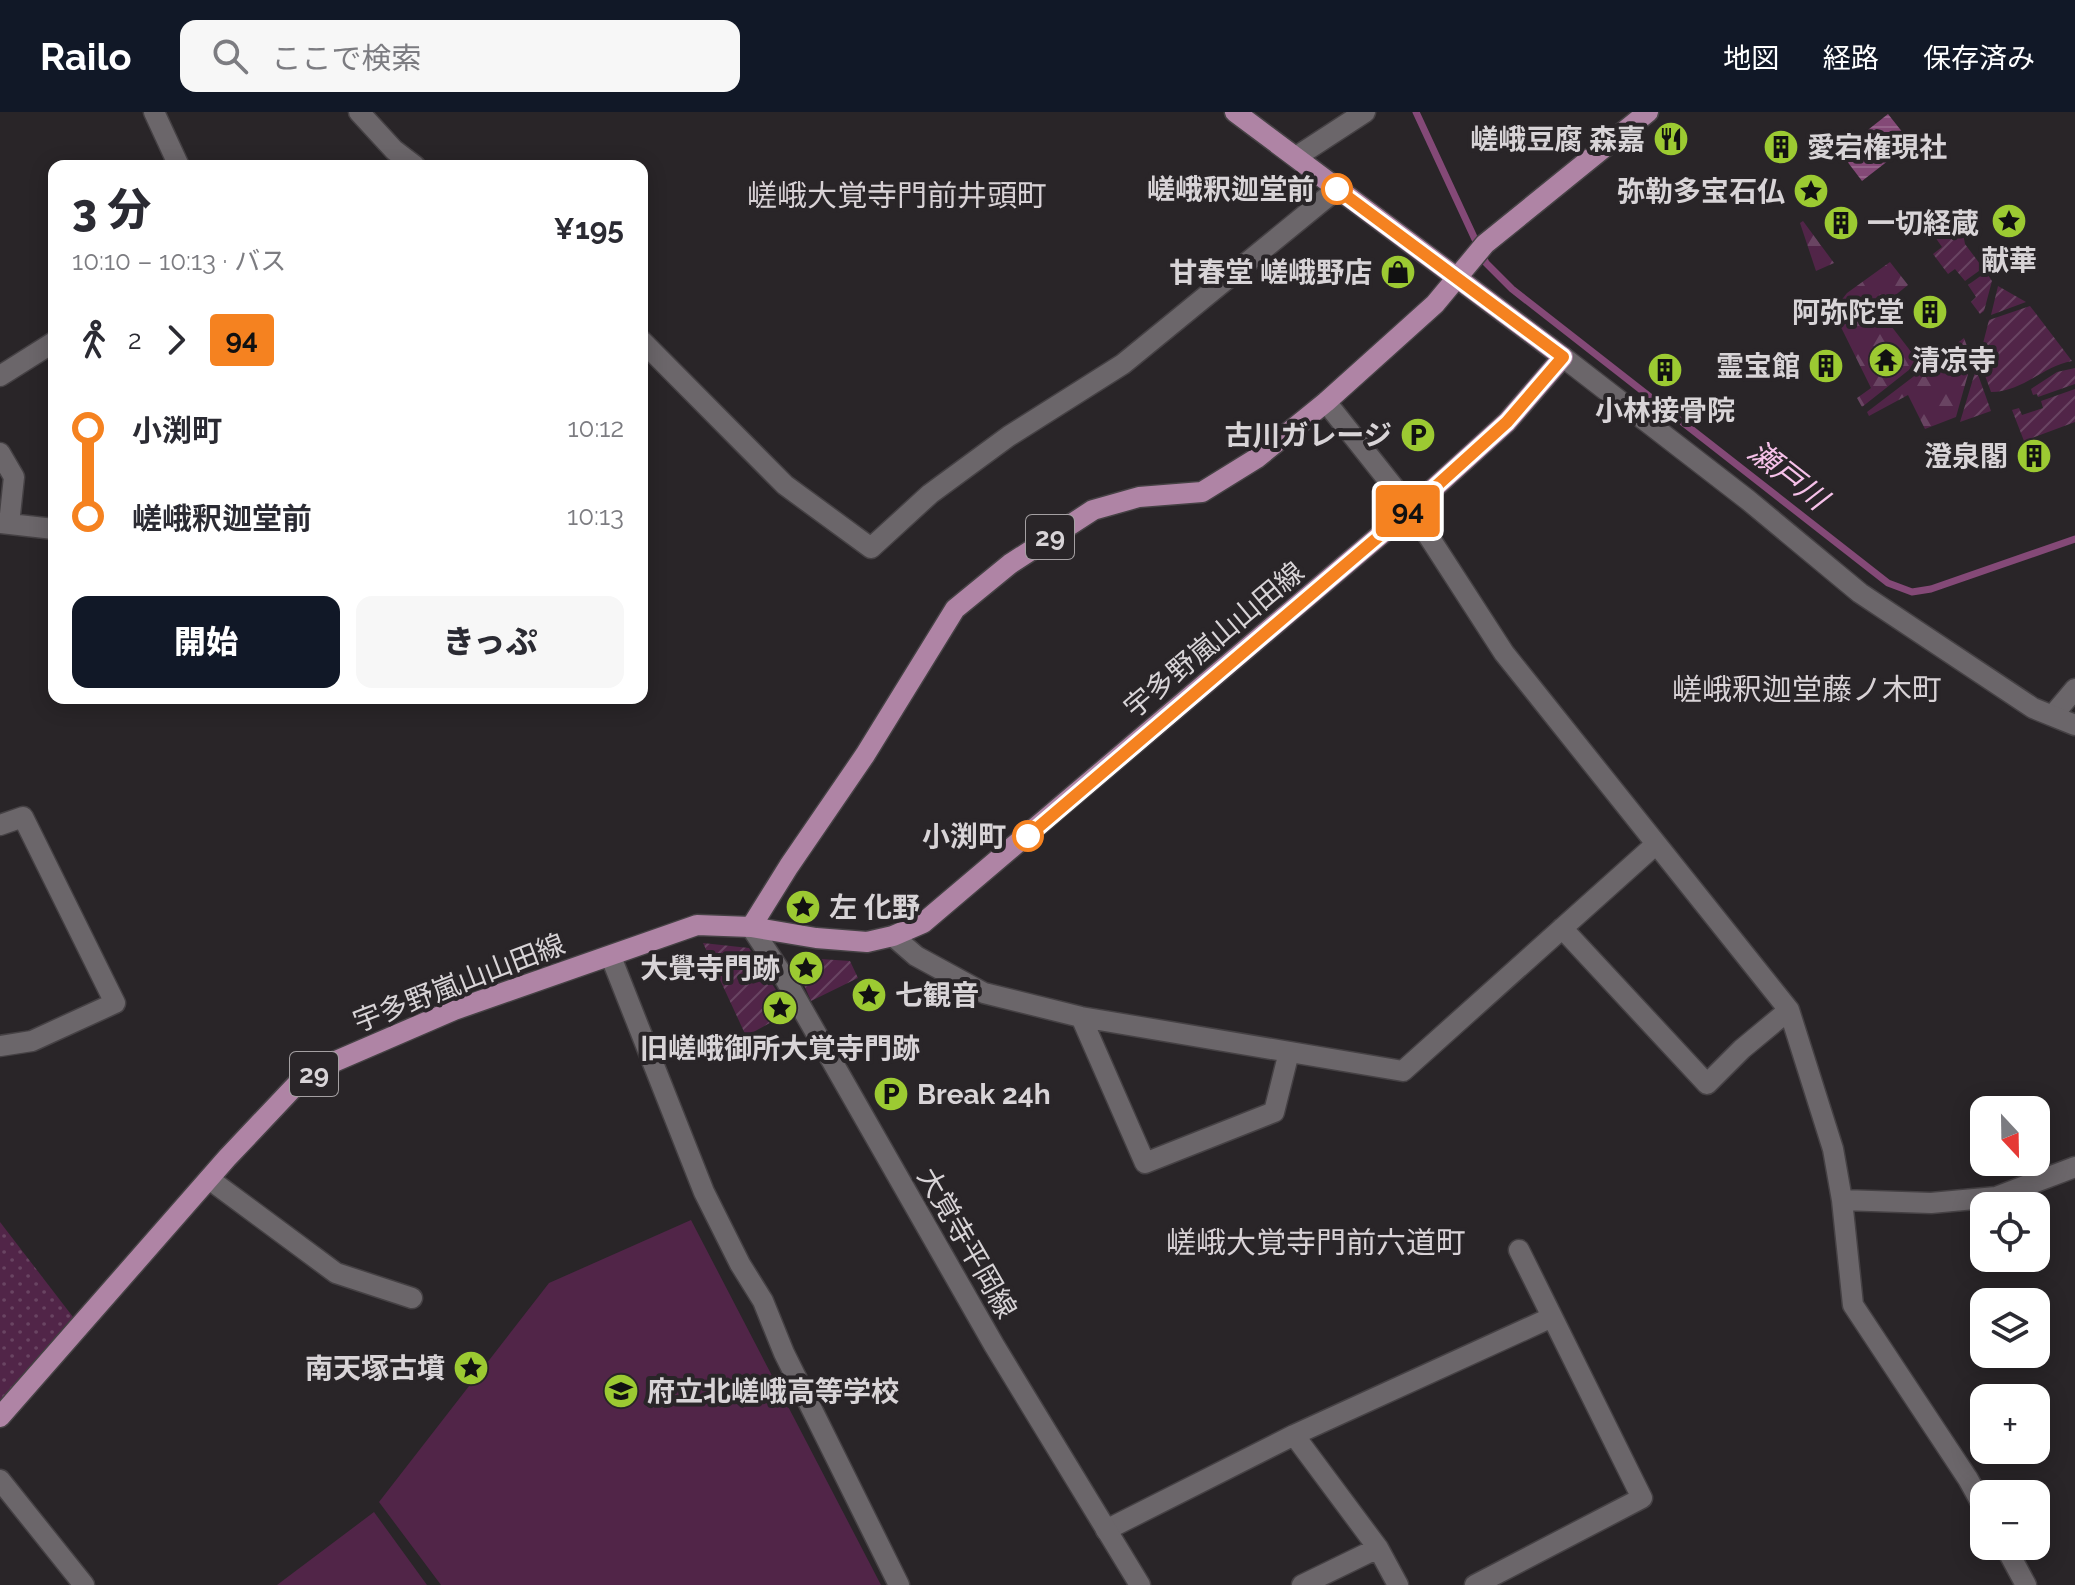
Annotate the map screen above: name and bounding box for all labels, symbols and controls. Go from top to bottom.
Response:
search box [180,20,740,92]
text: Railo [40,34,132,79]
icon: search [208,34,252,78]
text: ここで検索 [272,41,422,76]
text: 地図 [1723,42,1779,75]
text: 経路 [1823,42,1879,75]
text: 保存済み [1923,42,2035,75]
restaurant icon: 嵯峨豆腐 森嘉 [1652,120,1690,158]
place label: 嵯峨豆腐 森嘉 [1470,123,1645,156]
building icon: 愛宕権現社 [1762,128,1800,166]
place label: 愛宕権現社 [1807,131,1947,164]
place icon: 弥勒多宝石仏 [1792,172,1830,210]
place label: 嵯峨釈迦堂前 [1147,173,1315,206]
marker: 嵯峨釈迦堂前 [1322,174,1352,204]
place label: 弥勒多宝石仏 [1617,175,1785,208]
district label: 嵯峨大覚寺門前井頭町 [747,178,1047,213]
text: 3 分 [72,184,151,235]
place icon: 献華 [1990,202,2028,240]
building icon: 一切経蔵 [1822,204,1860,242]
place label: 一切経蔵 [1867,207,1979,240]
text: ¥195 [554,211,624,246]
place label: 献華 [1981,244,2037,277]
text: 10:10 – 10:13 · バス [72,246,286,276]
shop icon: 甘春堂 嵯峨野店 [1379,253,1417,291]
place label: 甘春堂 嵯峨野店 [1169,256,1372,289]
building icon: 阿弥陀堂 [1911,293,1949,331]
place label: 阿弥陀堂 [1792,296,1904,329]
icon: walk [72,318,116,362]
icon: forward [154,318,198,362]
text: 94 [226,323,258,356]
text: 2 [128,325,142,355]
temple icon: 清凉寺 [1867,341,1905,379]
place label: 清凉寺 [1912,344,1996,377]
building icon: 霊宝館 [1807,347,1845,385]
place label: 霊宝館 [1716,350,1800,383]
building icon: 小林接骨院 [1646,351,1684,389]
place label: 小林接骨院 [1595,394,1735,427]
text: 小渕町 [132,413,222,448]
text: 10:12 [567,413,624,443]
parking icon: 古川ガレージ [1399,416,1437,454]
place label: 古川ガレージ [1225,419,1392,452]
water label: 瀬戸川 [1742,434,1837,518]
building icon: 澄泉閣 [2015,437,2053,475]
place label: 澄泉閣 [1924,440,2008,473]
line badge: 94 [1372,485,1444,537]
text: 94 [1392,494,1424,527]
text: 嵯峨釈迦堂前 [132,501,312,536]
text: 10:13 [567,501,624,531]
road number: 29 [1026,515,1074,559]
street label: 宇多野嵐山山田線 [1118,555,1310,725]
button: 開始 [72,596,340,688]
button: きっぷ [356,596,624,688]
district label: 嵯峨釈迦堂藤ノ木町 [1672,672,1942,707]
place label: 小渕町 [922,820,1006,853]
marker: 小渕町 [1013,821,1043,851]
place icon: 左 化野 [784,888,822,926]
place label: 左 化野 [829,891,920,924]
street label: 宇多野嵐山山田線 [349,927,569,1039]
place icon: 大覺寺門跡 [787,949,825,987]
place label: 大覺寺門跡 [640,952,780,985]
place icon: 七観音 [850,976,888,1014]
place label: 七観音 [895,979,979,1012]
place icon: 旧嵯峨御所大覚寺門跡 [761,989,799,1027]
place label: 旧嵯峨御所大覚寺門跡 [640,1032,920,1065]
road number: 29 [290,1052,338,1096]
parking icon: Break 24h [872,1075,910,1113]
place label: Break 24h [917,1078,1051,1111]
north arrow [1970,1096,2050,1176]
map controls [1970,1096,2050,1560]
street label: 大覚寺平岡線 [911,1162,1023,1324]
button: locate [1970,1192,2050,1272]
district label: 嵯峨大覚寺門前六道町 [1166,1225,1466,1260]
button: layers [1970,1288,2050,1368]
place icon: 南天塚古墳 [452,1349,490,1387]
place label: 南天塚古墳 [305,1352,445,1385]
school or university icon: 府立北嵯峨高等学校 [602,1372,640,1410]
place label: 府立北嵯峨高等学校 [647,1375,899,1408]
button: + [1970,1384,2050,1464]
button: − [1970,1480,2050,1560]

